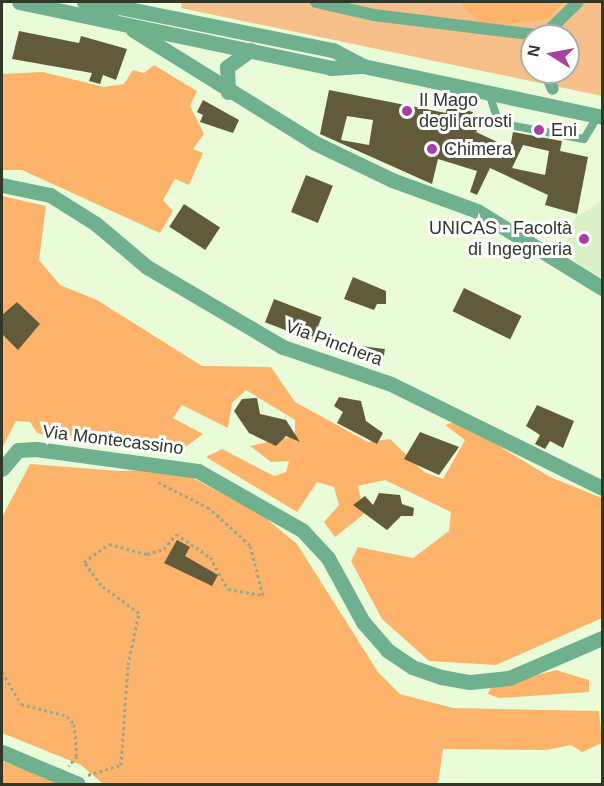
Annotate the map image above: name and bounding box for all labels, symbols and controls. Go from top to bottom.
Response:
north arrow [520,24,580,84]
text: N [524,44,543,58]
place label: Il Mago degli arrosti [419,90,512,132]
marker: Il Mago degli arrosti [400,104,414,118]
place label: Eni [551,119,577,141]
marker: Eni [532,123,546,137]
place label: Chimera [444,138,512,160]
marker: Chimera [425,142,439,156]
place label: UNICAS - Facoltà di Ingegneria [429,218,572,260]
marker: UNICAS - Facoltà di Ingegneria [577,232,591,246]
street label: Via Pinchera [283,315,385,371]
street label: Via Montecassino [41,421,185,459]

